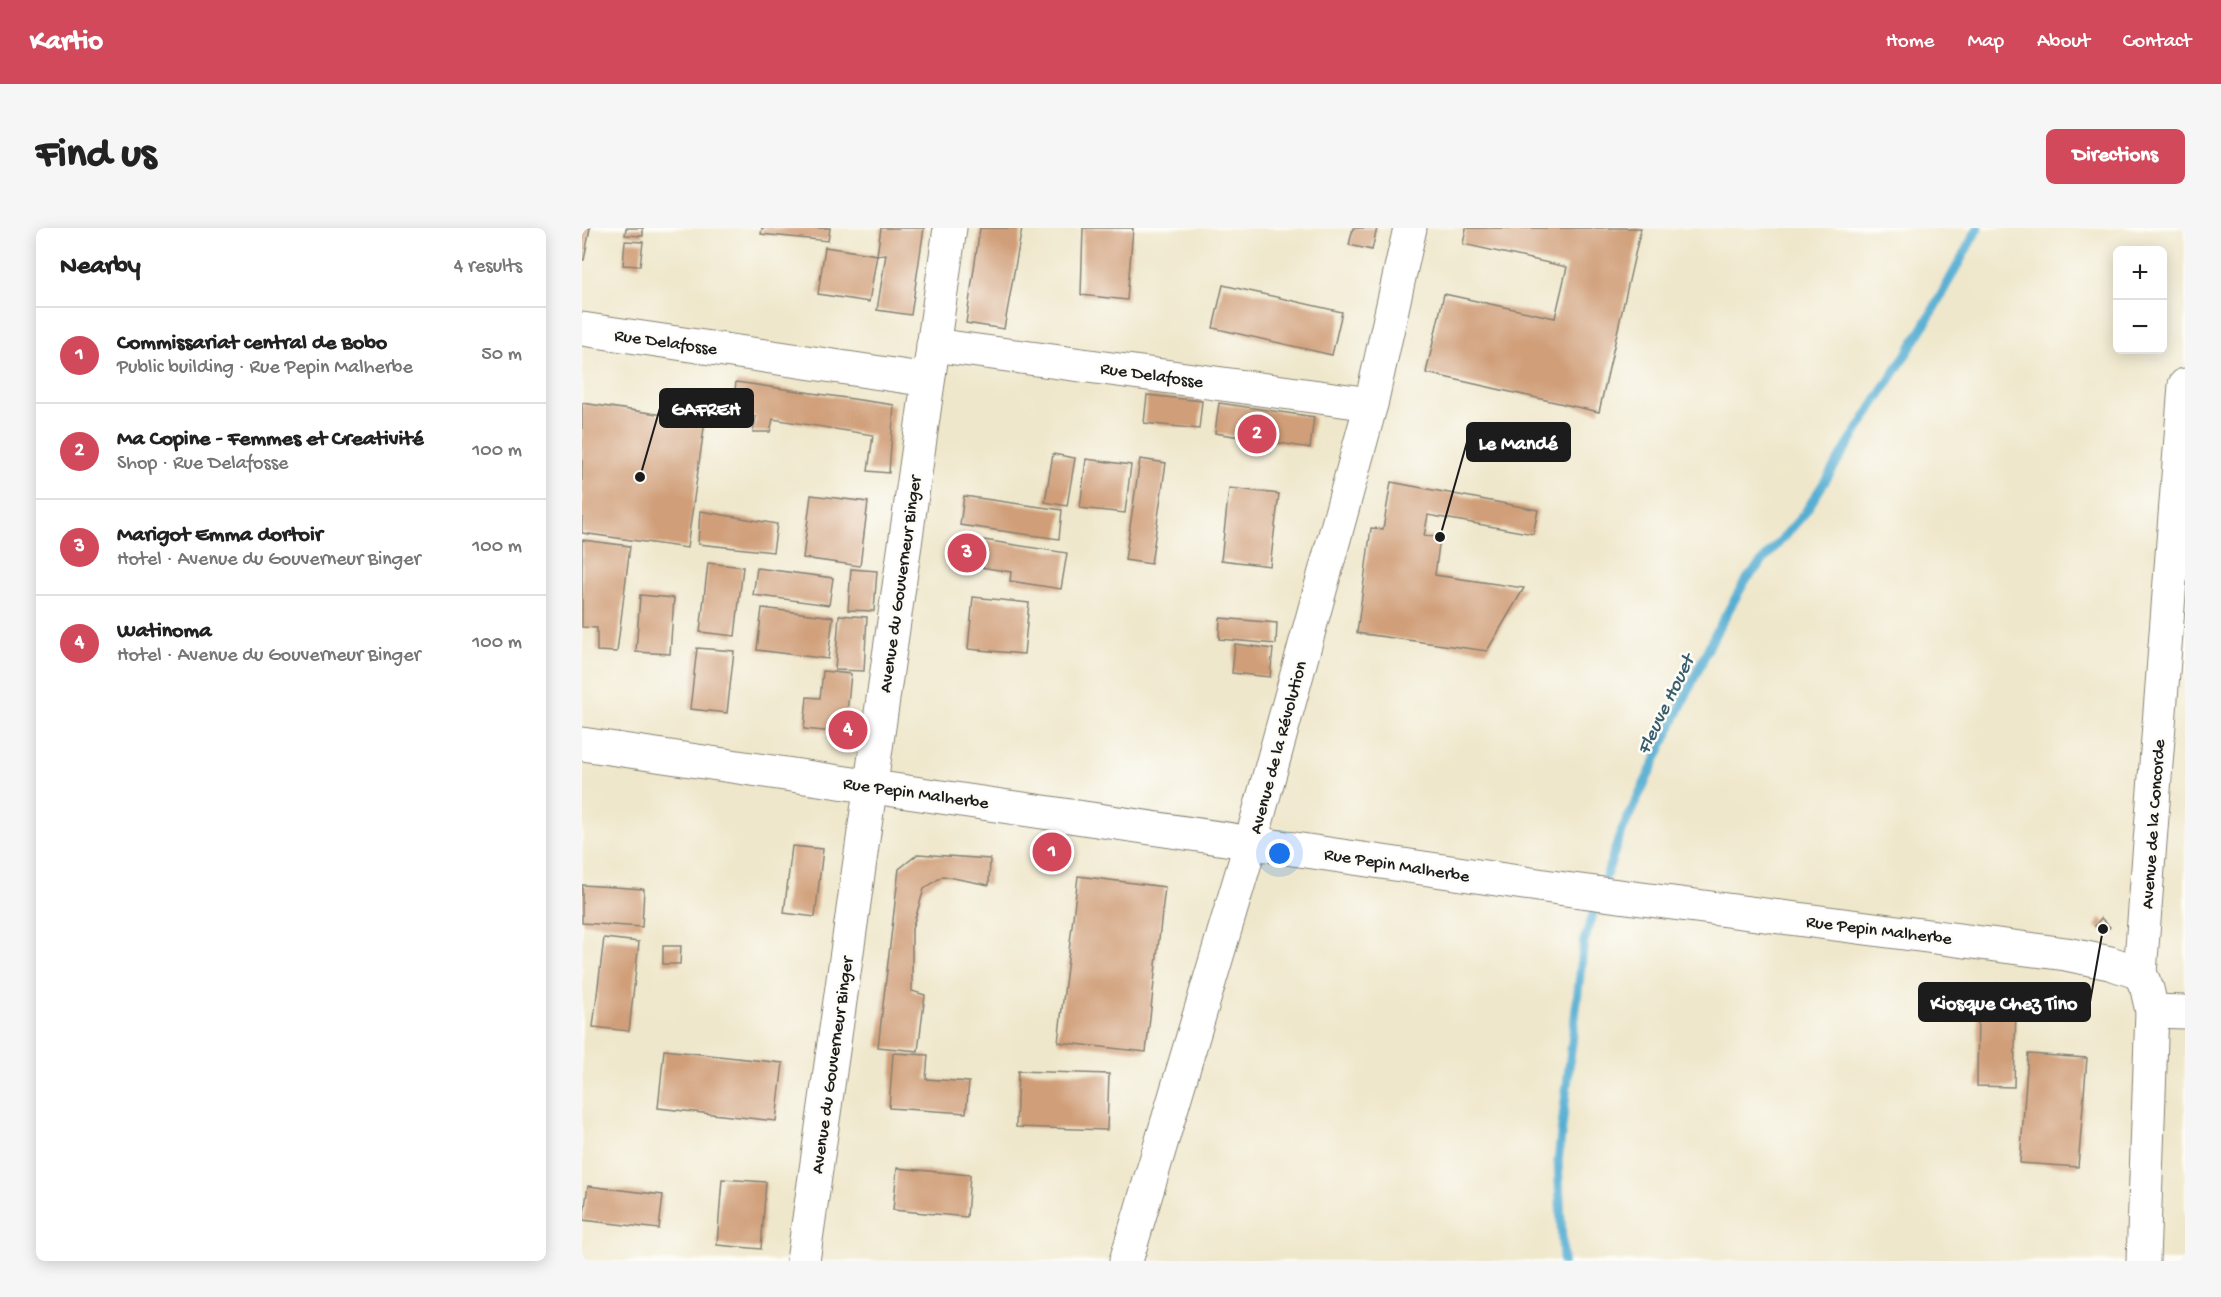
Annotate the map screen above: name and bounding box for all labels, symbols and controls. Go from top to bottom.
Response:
text: Kartio [30,26,103,59]
text: Home [1886,30,1934,55]
text: Map [1967,30,2004,55]
text: About [2037,30,2090,55]
text: Contact [2123,30,2191,55]
button: Directions [2046,129,2185,184]
text: Find us [36,132,156,181]
map controls [2113,246,2167,354]
button: + [2113,246,2167,300]
text: Nearby [60,252,141,283]
text: 4 results [454,256,522,279]
button: − [2113,300,2167,354]
street label: Rue Delafosse [613,326,719,361]
text: Commissariat central de Bobo [117,331,387,357]
text: 1 [75,344,84,367]
text: 50 m [481,344,522,367]
text: Public building · Rue Pepin Malherbe [117,357,413,380]
street label: Rue Delafosse [1099,359,1205,394]
callout: GAFREH [660,389,753,427]
text: GAFREH [671,400,741,423]
pin: 2 [1238,412,1276,456]
callout: Le Mandé [1467,423,1570,461]
text: Ma Copine - Femmes et Creativité [117,427,424,453]
text: Le Mandé [1479,434,1558,457]
text: 2 [75,440,84,463]
text: 100 m [472,440,522,463]
text: Shop · Rue Delafosse [117,453,288,476]
street label: Avenue du Gouverneur Binger [876,473,927,694]
text: Marigot Emma dortoir [117,523,323,549]
pin: 3 [948,530,986,576]
text: 3 [74,536,85,559]
text: 100 m [472,536,522,559]
text: Hotel · Avenue du Gouverneur Binger [117,549,421,572]
text: Watinoma [117,619,211,645]
text: 4 [75,632,84,655]
text: 100 m [472,632,522,655]
text: Hotel · Avenue du Gouverneur Binger [117,645,421,668]
water label: Fleuve Houet [1633,649,1703,759]
street label: Avenue de la Révolution [1246,658,1313,836]
pin: 4 [828,708,868,752]
street label: Avenue de la Concorde [2138,738,2171,910]
street label: Rue Pepin Malherbe [842,774,990,815]
pin: 1 [1032,830,1072,874]
your location [1265,839,1294,868]
street label: Rue Pepin Malherbe [1322,845,1471,888]
street label: Rue Pepin Malherbe [1805,912,1954,951]
street label: Avenue du Gouverneur Binger [808,954,859,1175]
callout: Kiosque Chez Tino [1919,983,2090,1021]
text: Kiosque Chez Tino [1930,994,2078,1017]

